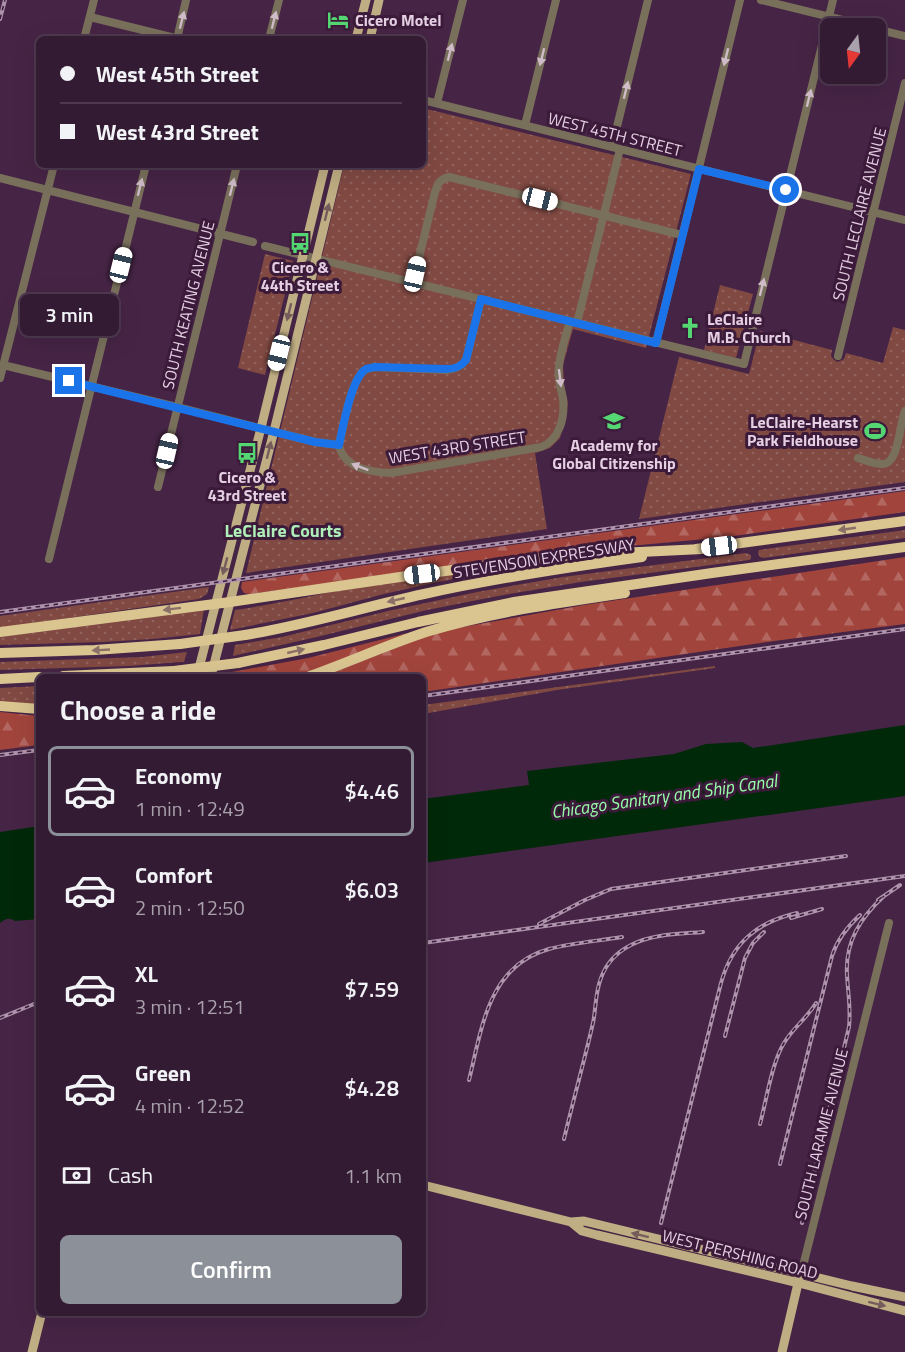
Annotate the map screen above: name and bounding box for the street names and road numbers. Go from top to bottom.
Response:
street label: WEST 45TH STREET [545,106,685,162]
street label: SOUTH LECLAIRE AVENUE [826,125,892,303]
street label: SOUTH KEATING AVENUE [155,218,221,392]
street label: WEST 43RD STREET [387,424,528,470]
street label: STEVENSON EXPRESSWAY [452,532,637,584]
street label: SOUTH LARAMIE AVENUE [788,1046,854,1222]
street label: WEST PERSHING ROAD [660,1223,820,1285]

